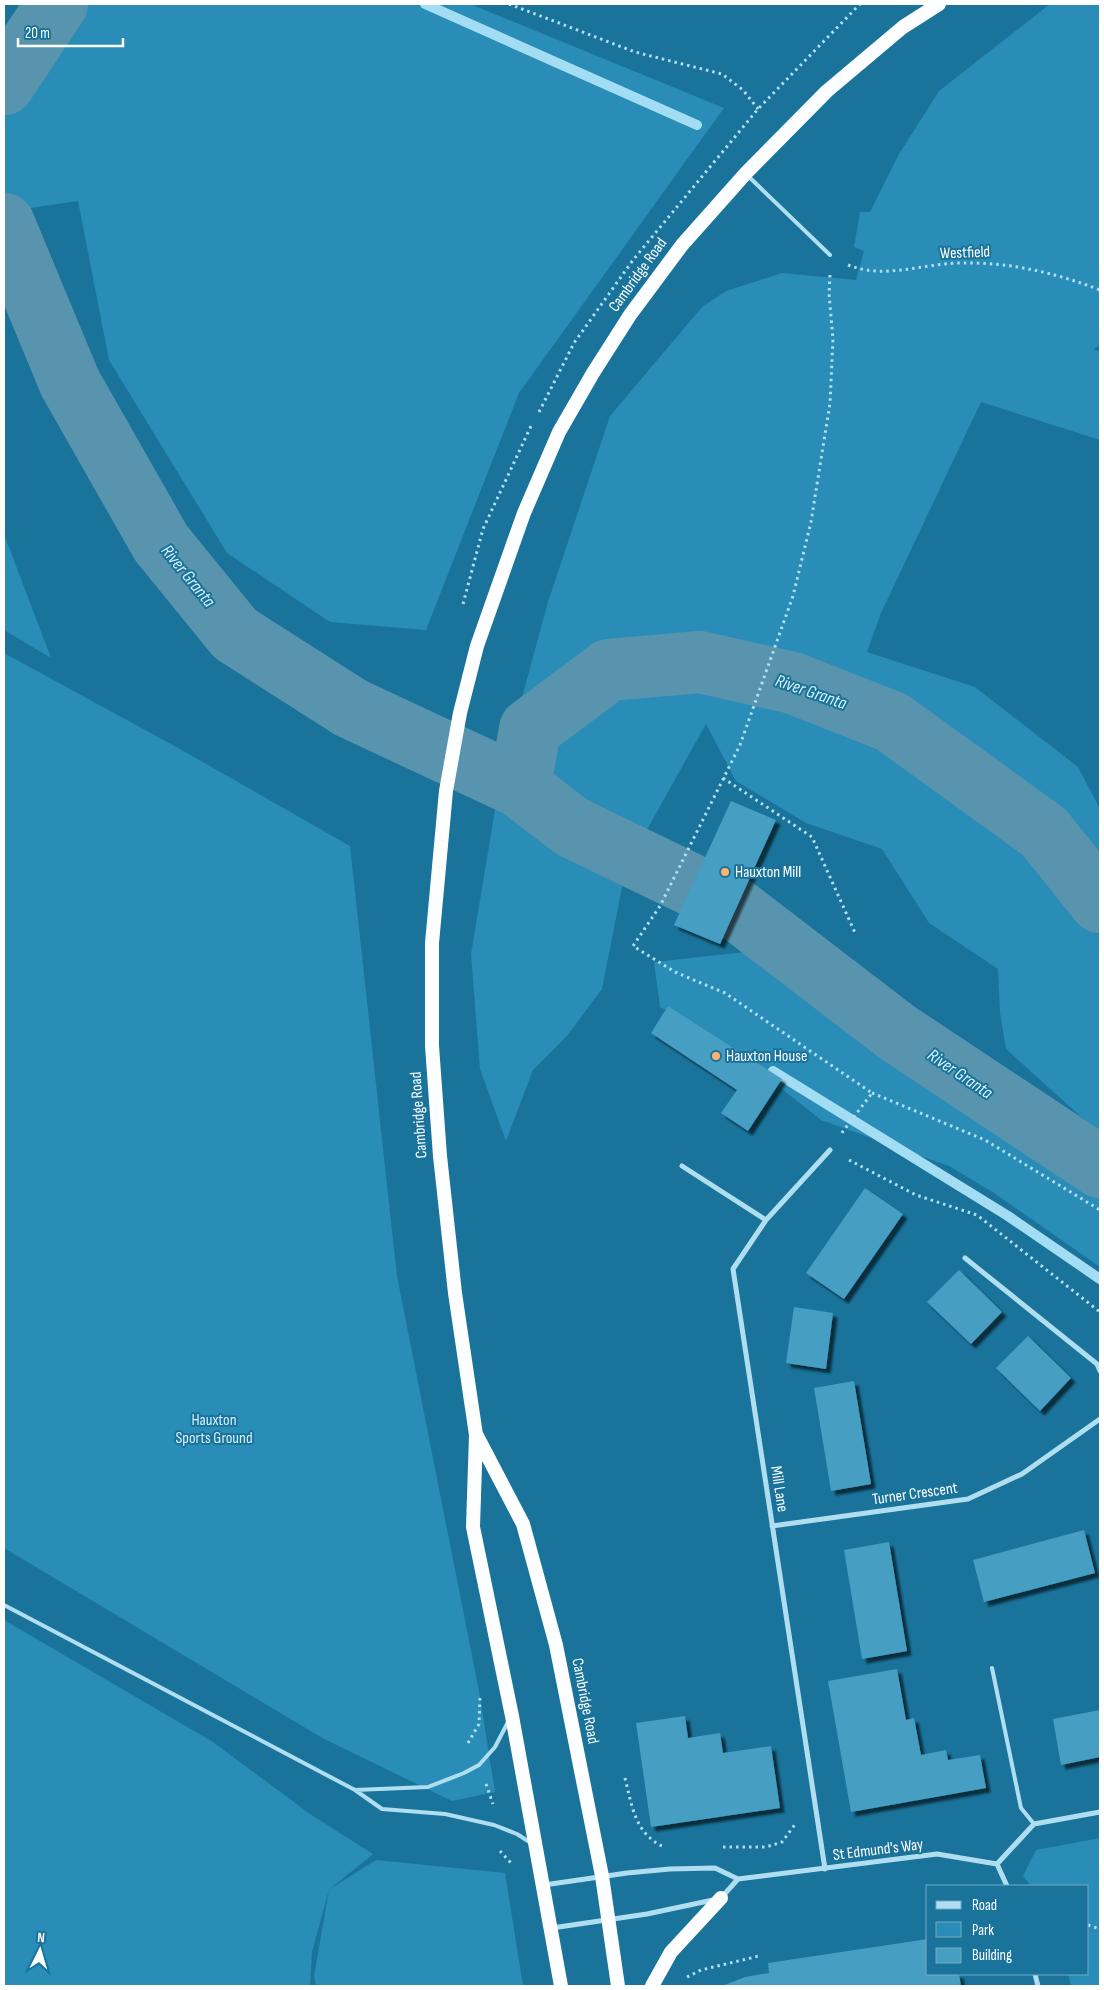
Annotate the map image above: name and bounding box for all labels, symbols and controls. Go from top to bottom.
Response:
scale bar [18,15,122,47]
text: 20 m [25,24,50,43]
street label: Cambridge Road [605,234,671,316]
street label: Westfield [940,243,990,263]
water label: River Granta [157,541,220,612]
water label: River Granta [773,670,850,714]
place label: Hauxton Mill [735,863,801,882]
marker: Hauxton Mill [719,866,731,878]
water label: River Granta [923,1045,997,1104]
place label: Hauxton House [726,1047,807,1066]
marker: Hauxton House [710,1050,722,1062]
street label: Cambridge Road [406,1071,432,1159]
park label: Hauxton Sports Ground [175,1411,253,1448]
street label: Mill Lane [766,1465,792,1513]
street label: Turner Crescent [871,1479,959,1509]
street label: Cambridge Road [567,1657,603,1745]
street label: St Edmund's Way [832,1835,924,1865]
legend [926,1885,1089,1975]
text: Road [972,1896,997,1915]
text: Park [972,1921,994,1940]
north arrow [15,1925,65,1975]
text: N [37,1929,46,1946]
text: Building [972,1946,1012,1965]

